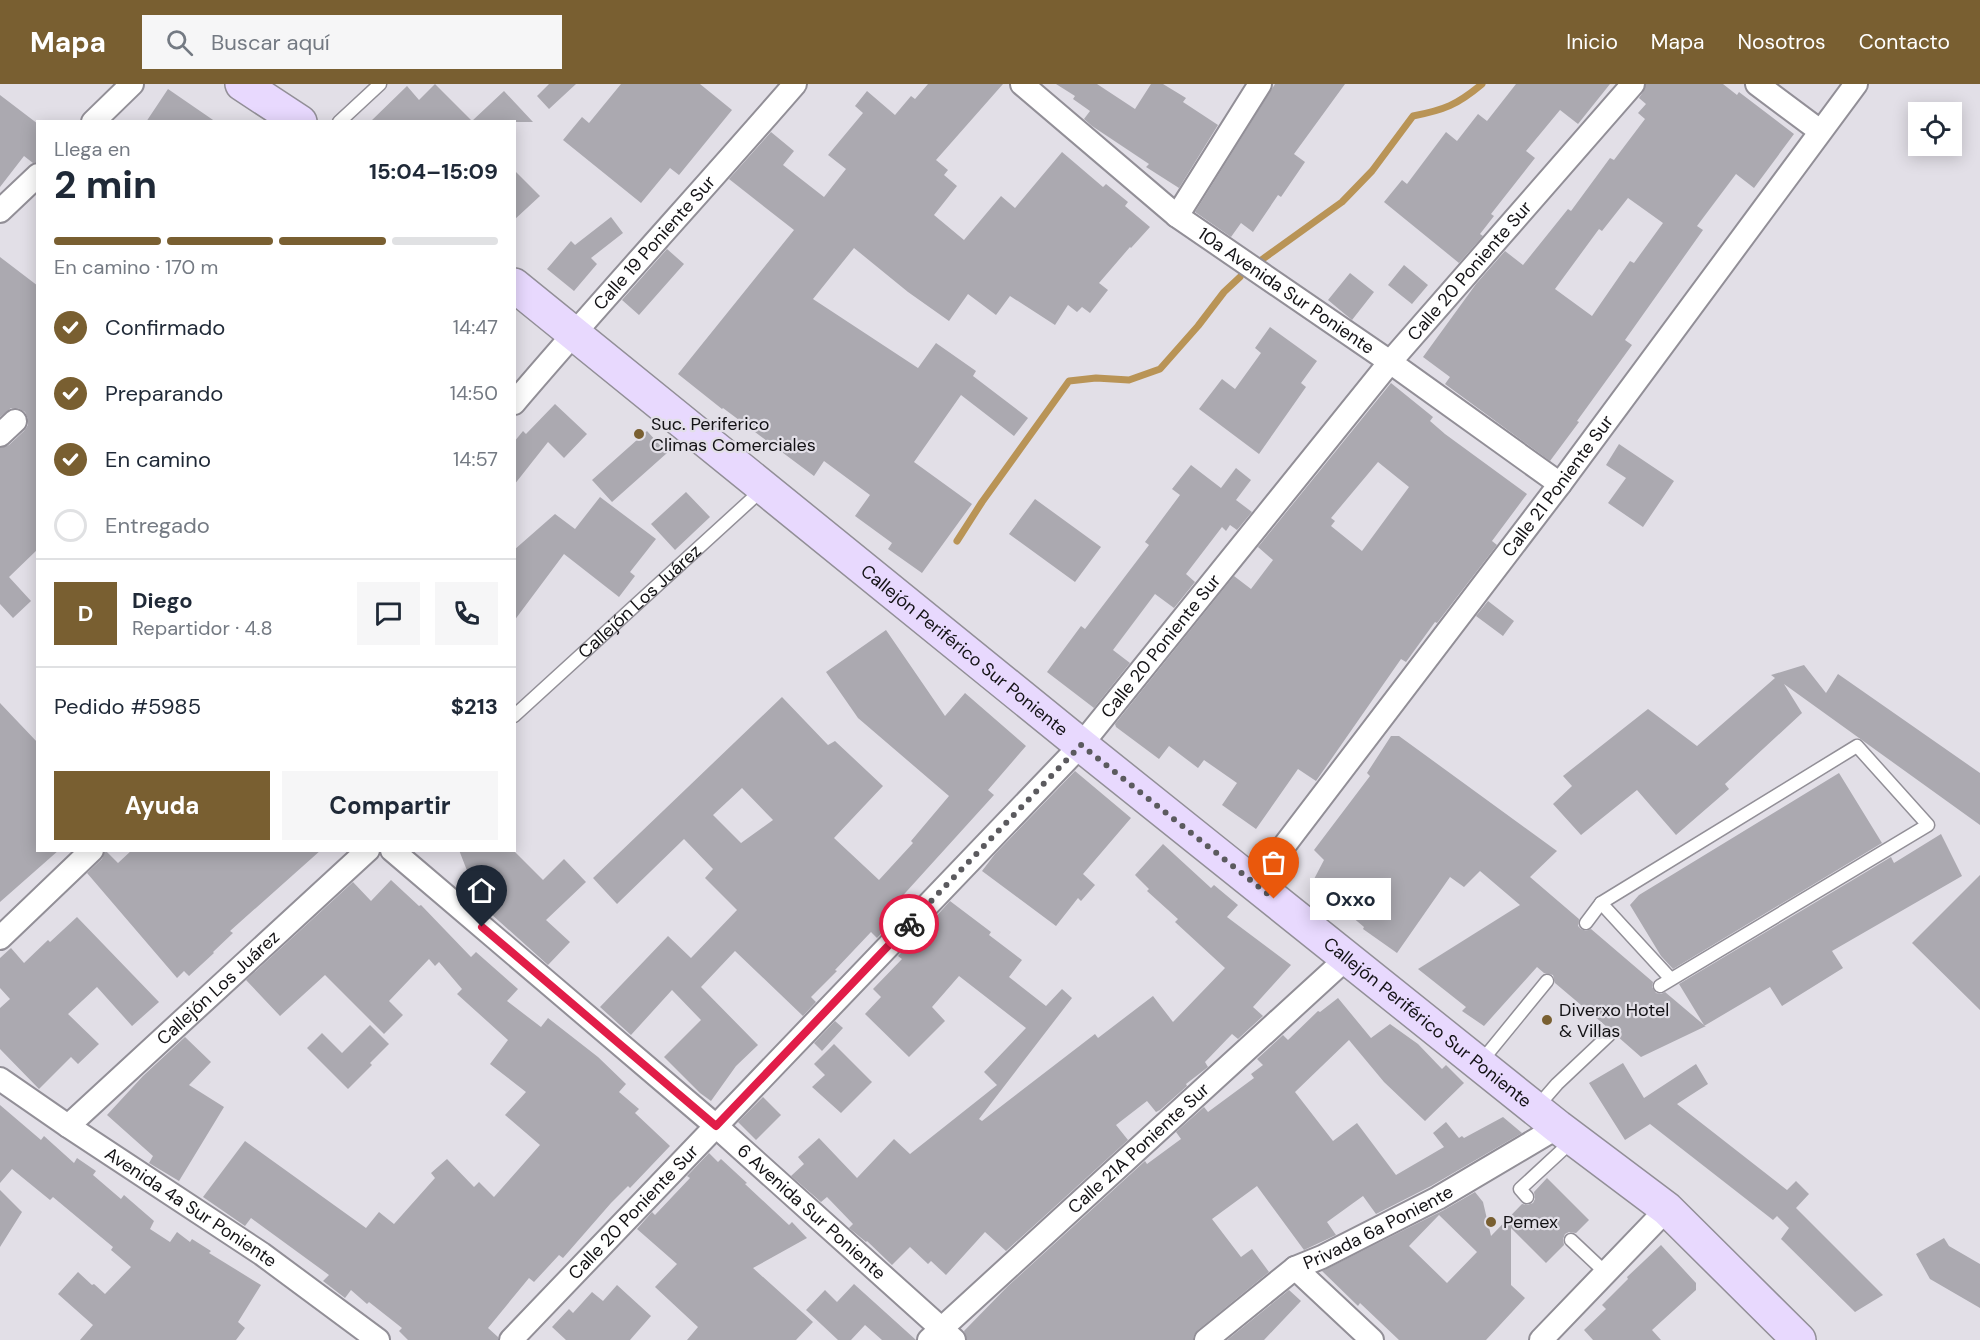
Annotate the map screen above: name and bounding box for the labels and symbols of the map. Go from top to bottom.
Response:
street label: Calle 19 Poniente Sur [588,170,721,315]
street label: Calle 20 Poniente Sur [1402,196,1537,346]
street label: 10a Avenida Sur Poniente [1193,222,1379,360]
street label: Calle 21 Poniente Sur [1497,410,1619,562]
place label: Suc. Periferico Climas Comerciales [651,412,816,457]
marker: Suc. Periferico Climas Comerciales [632,427,646,441]
street label: Callejón Los Juárez [573,539,706,664]
street label: Callejón Periférico Sur Poniente [856,559,1073,742]
street label: Calle 20 Poniente Sur [1095,569,1226,723]
pin [1248,837,1299,899]
pin [456,865,507,927]
callout: Oxxo [1310,878,1391,920]
courier [879,894,939,954]
street label: Callejón Los Juárez [152,925,285,1050]
street label: Callejón Periférico Sur Poniente [1318,932,1537,1113]
place label: Diverxo Hotel & Villas [1559,998,1669,1043]
marker: Diverxo Hotel & Villas [1540,1013,1554,1027]
street label: Calle 21A Poniente Sur [1063,1077,1215,1219]
street label: Calle 20 Poniente Sur [563,1139,704,1285]
street label: 6 Avenida Sur Poniente [732,1139,891,1285]
street label: Avenida 4a Sur Poniente [100,1142,282,1273]
street label: Privada 6a Poniente [1300,1180,1458,1275]
place label: Pemex [1503,1210,1558,1234]
marker: Pemex [1484,1215,1498,1229]

